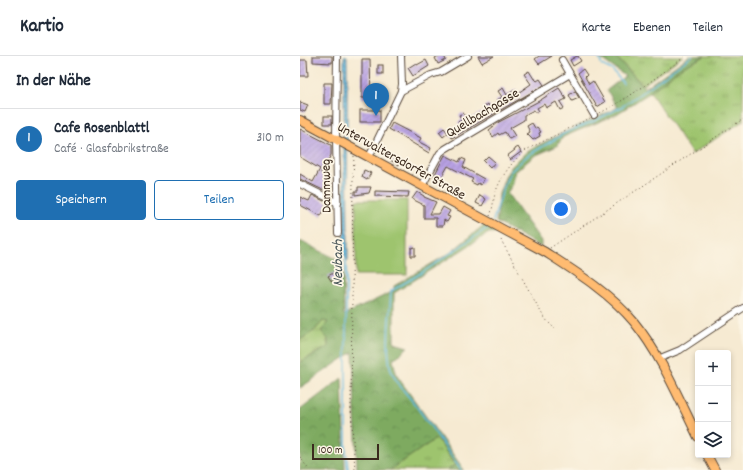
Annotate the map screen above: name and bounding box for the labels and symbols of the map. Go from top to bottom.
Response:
pin: 1 [363,83,389,116]
street label: Quellbachgasse [443,84,523,143]
street label: Unterwaltersdorfer Straße [333,118,469,206]
street label: Dammweg [317,159,337,213]
your location [551,199,571,219]
water label: Neubach [328,238,350,286]
scale bar [312,442,379,461]

